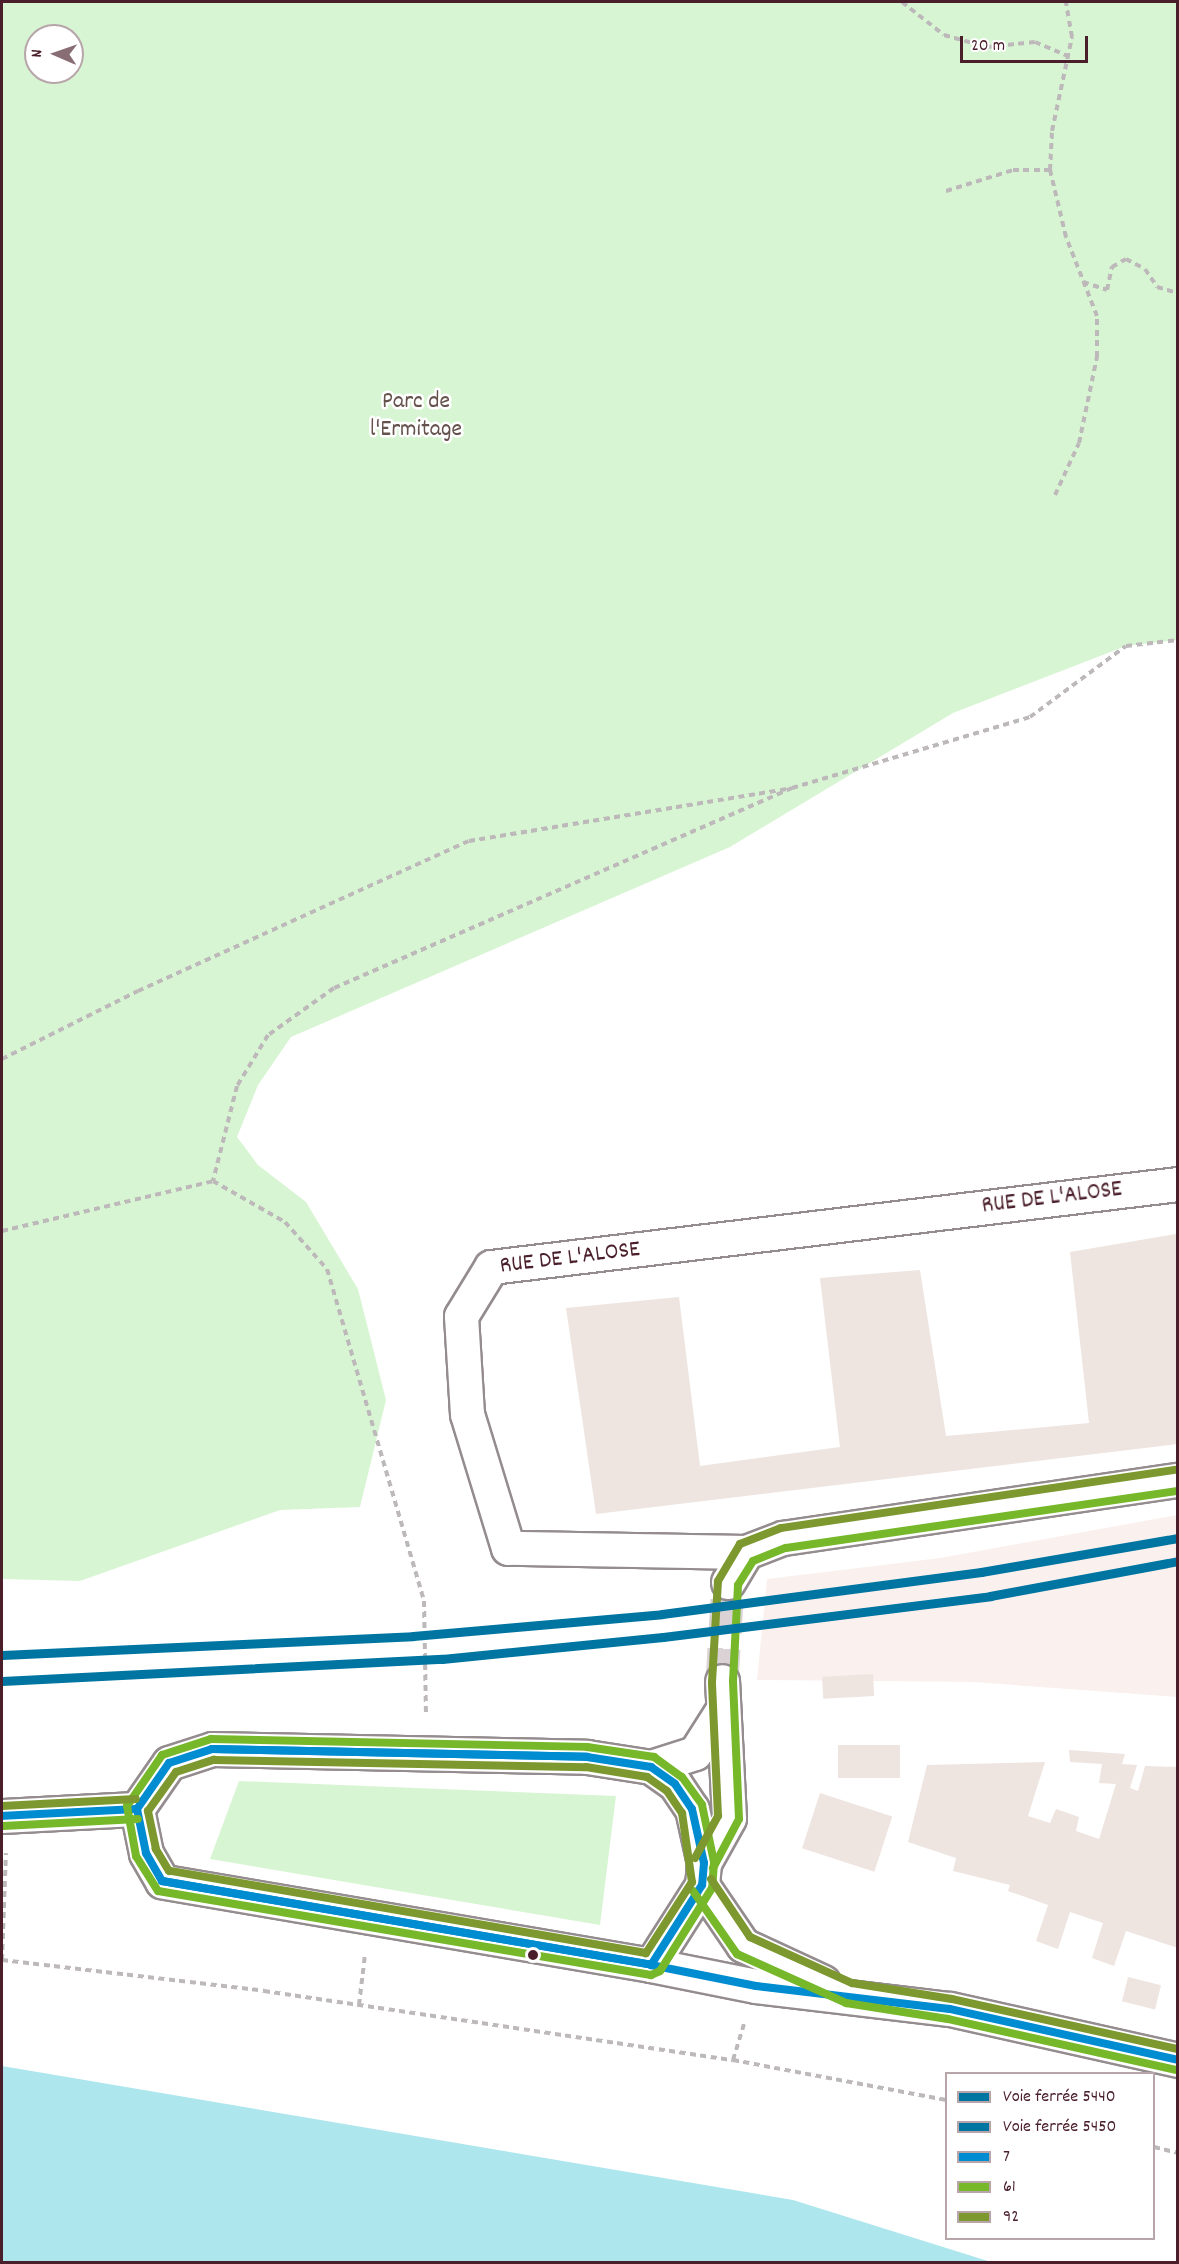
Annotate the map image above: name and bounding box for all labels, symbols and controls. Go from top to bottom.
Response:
north arrow [24,24,84,84]
scale bar [963,24,1090,62]
text: 20 m [971,34,1005,59]
text: N [26,49,49,58]
park label: Parc de l'Ermitage [370,389,462,445]
street label: RUE DE L'ALOSE [980,1176,1124,1222]
street label: RUE DE L'ALOSE [498,1236,642,1282]
unlabelled marker [527,1949,539,1961]
legend [945,2072,1155,2240]
text: Voie ferrée 5440 [1003,2085,1116,2110]
text: Voie ferrée 5450 [1003,2115,1116,2140]
text: 7 [1003,2145,1010,2170]
text: 61 [1003,2175,1016,2200]
text: 92 [1003,2205,1019,2230]

